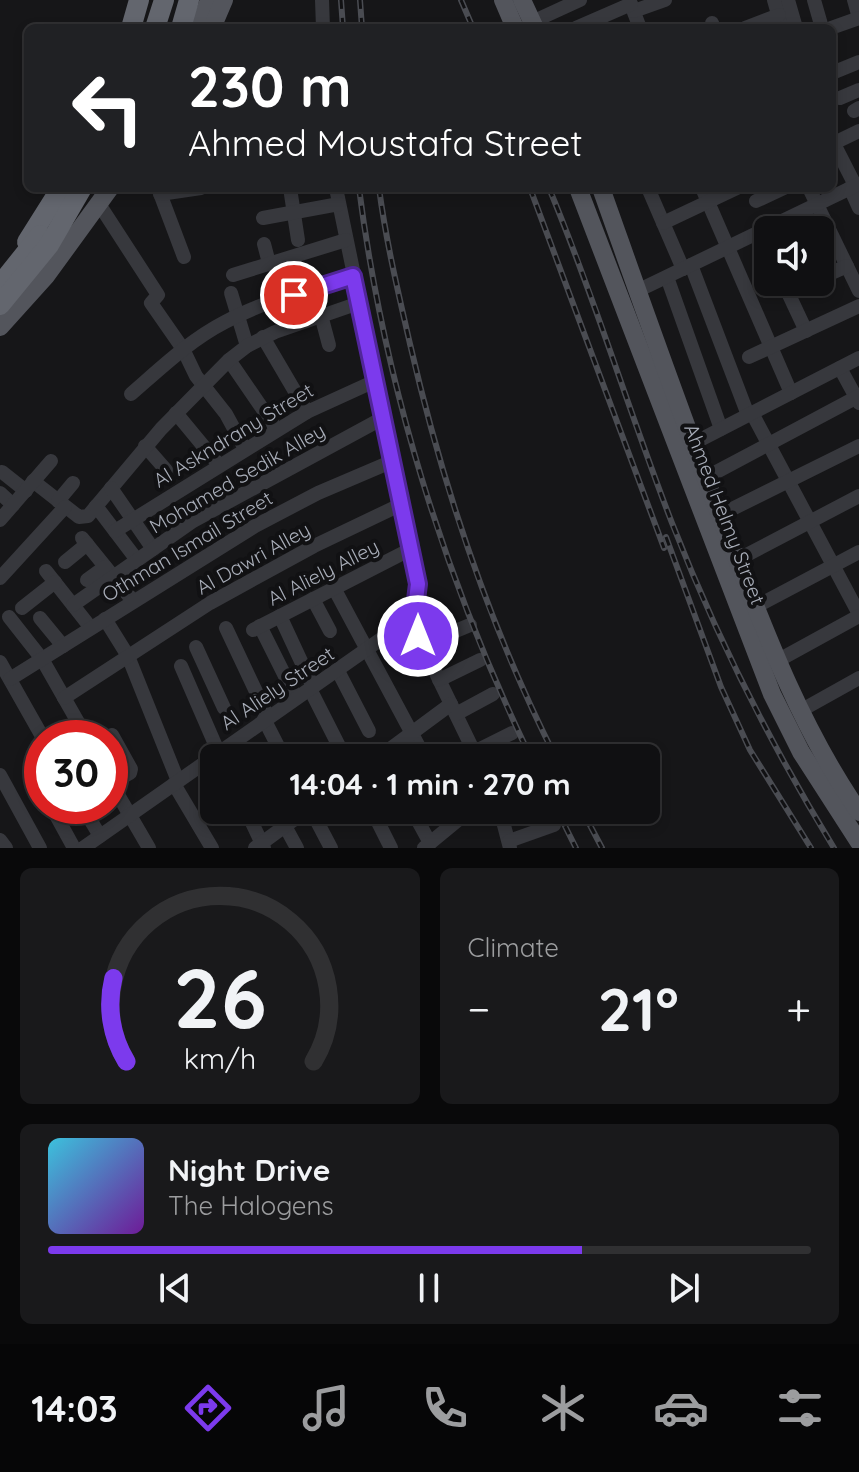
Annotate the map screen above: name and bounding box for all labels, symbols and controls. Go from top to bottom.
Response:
text: 230 m [188,51,352,121]
icon: left [56,56,160,160]
text: Ahmed Moustafa Street [188,120,582,165]
map controls [754,216,834,296]
button: sound [754,216,834,296]
pin [260,261,328,329]
icon: arrive [272,273,316,317]
street label: Al Askndrany Street [148,377,318,493]
street label: Mohamed Sedik Alley [145,417,329,539]
street label: Ahmed Helmy Street [679,420,771,608]
street label: Othman Ismail Street [97,485,277,607]
street label: Al Dawri Alley [192,516,314,600]
street label: Al Aliely Alley [263,533,383,611]
position arrow [376,594,460,678]
street label: Al Aliely Street [215,641,339,735]
speed limit sign: 30 [24,720,128,824]
text: 14:04 · 1 min · 270 m [289,765,571,803]
text: Climate [468,931,559,964]
text: 26 [173,945,266,1049]
text: 21° [598,971,679,1046]
text: − [468,981,490,1036]
text: + [786,981,811,1036]
text: km/h [183,1040,256,1076]
text: Night Drive [168,1151,330,1189]
text: The Halogens [168,1189,334,1222]
icon: previous [153,1266,197,1310]
icon: pause [407,1266,451,1310]
icon: next [662,1266,706,1310]
icon: directions [180,1380,236,1436]
icon: music [298,1380,354,1436]
icon: phone [417,1380,473,1436]
icon: climate [535,1380,591,1436]
icon: car [653,1380,709,1436]
icon: filters [772,1380,828,1436]
text: 14:03 [31,1386,118,1431]

